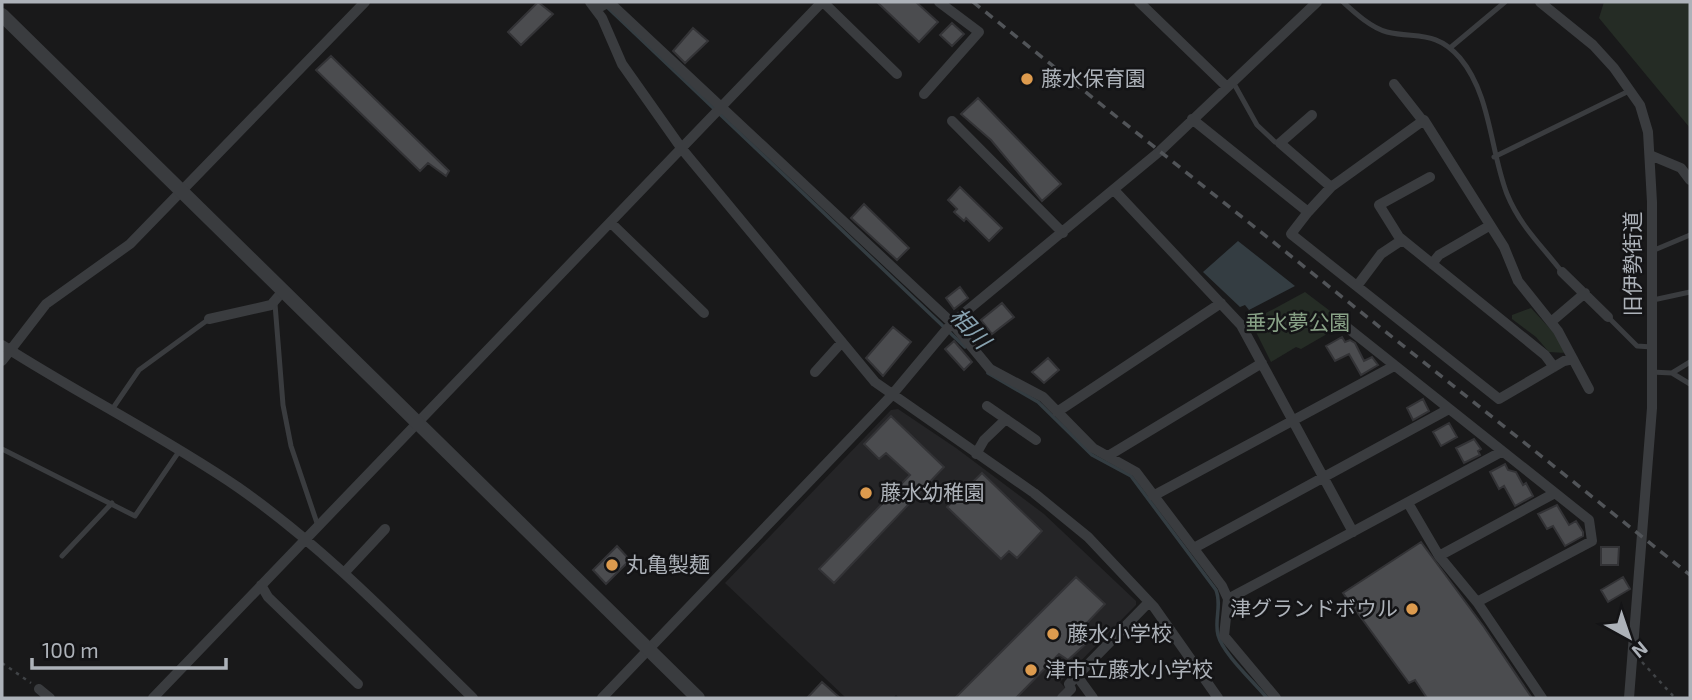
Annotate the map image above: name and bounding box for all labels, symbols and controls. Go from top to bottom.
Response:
place label: 藤水保育園 [1041,65,1146,90]
marker: 藤水保育園 [1019,71,1035,87]
street label: 旧伊勢街道 [1619,212,1644,317]
water label: 相川 [945,301,999,356]
park label: 垂水夢公園 [1246,309,1351,334]
place label: 藤水幼稚園 [880,479,985,504]
marker: 藤水幼稚園 [858,485,874,501]
place label: 丸亀製麺 [626,551,710,576]
marker: 丸亀製麺 [604,557,620,573]
place label: 津グランドボウル [1230,595,1398,620]
marker: 津グランドボウル [1404,601,1420,617]
north arrow [1594,602,1664,672]
place label: 藤水小学校 [1067,620,1172,645]
scale bar [32,626,226,670]
marker: 藤水小学校 [1045,626,1061,642]
text: 100 m [42,637,99,662]
text: N [1628,637,1653,664]
place label: 津市立藤水小学校 [1045,656,1213,681]
marker: 津市立藤水小学校 [1023,662,1039,678]

